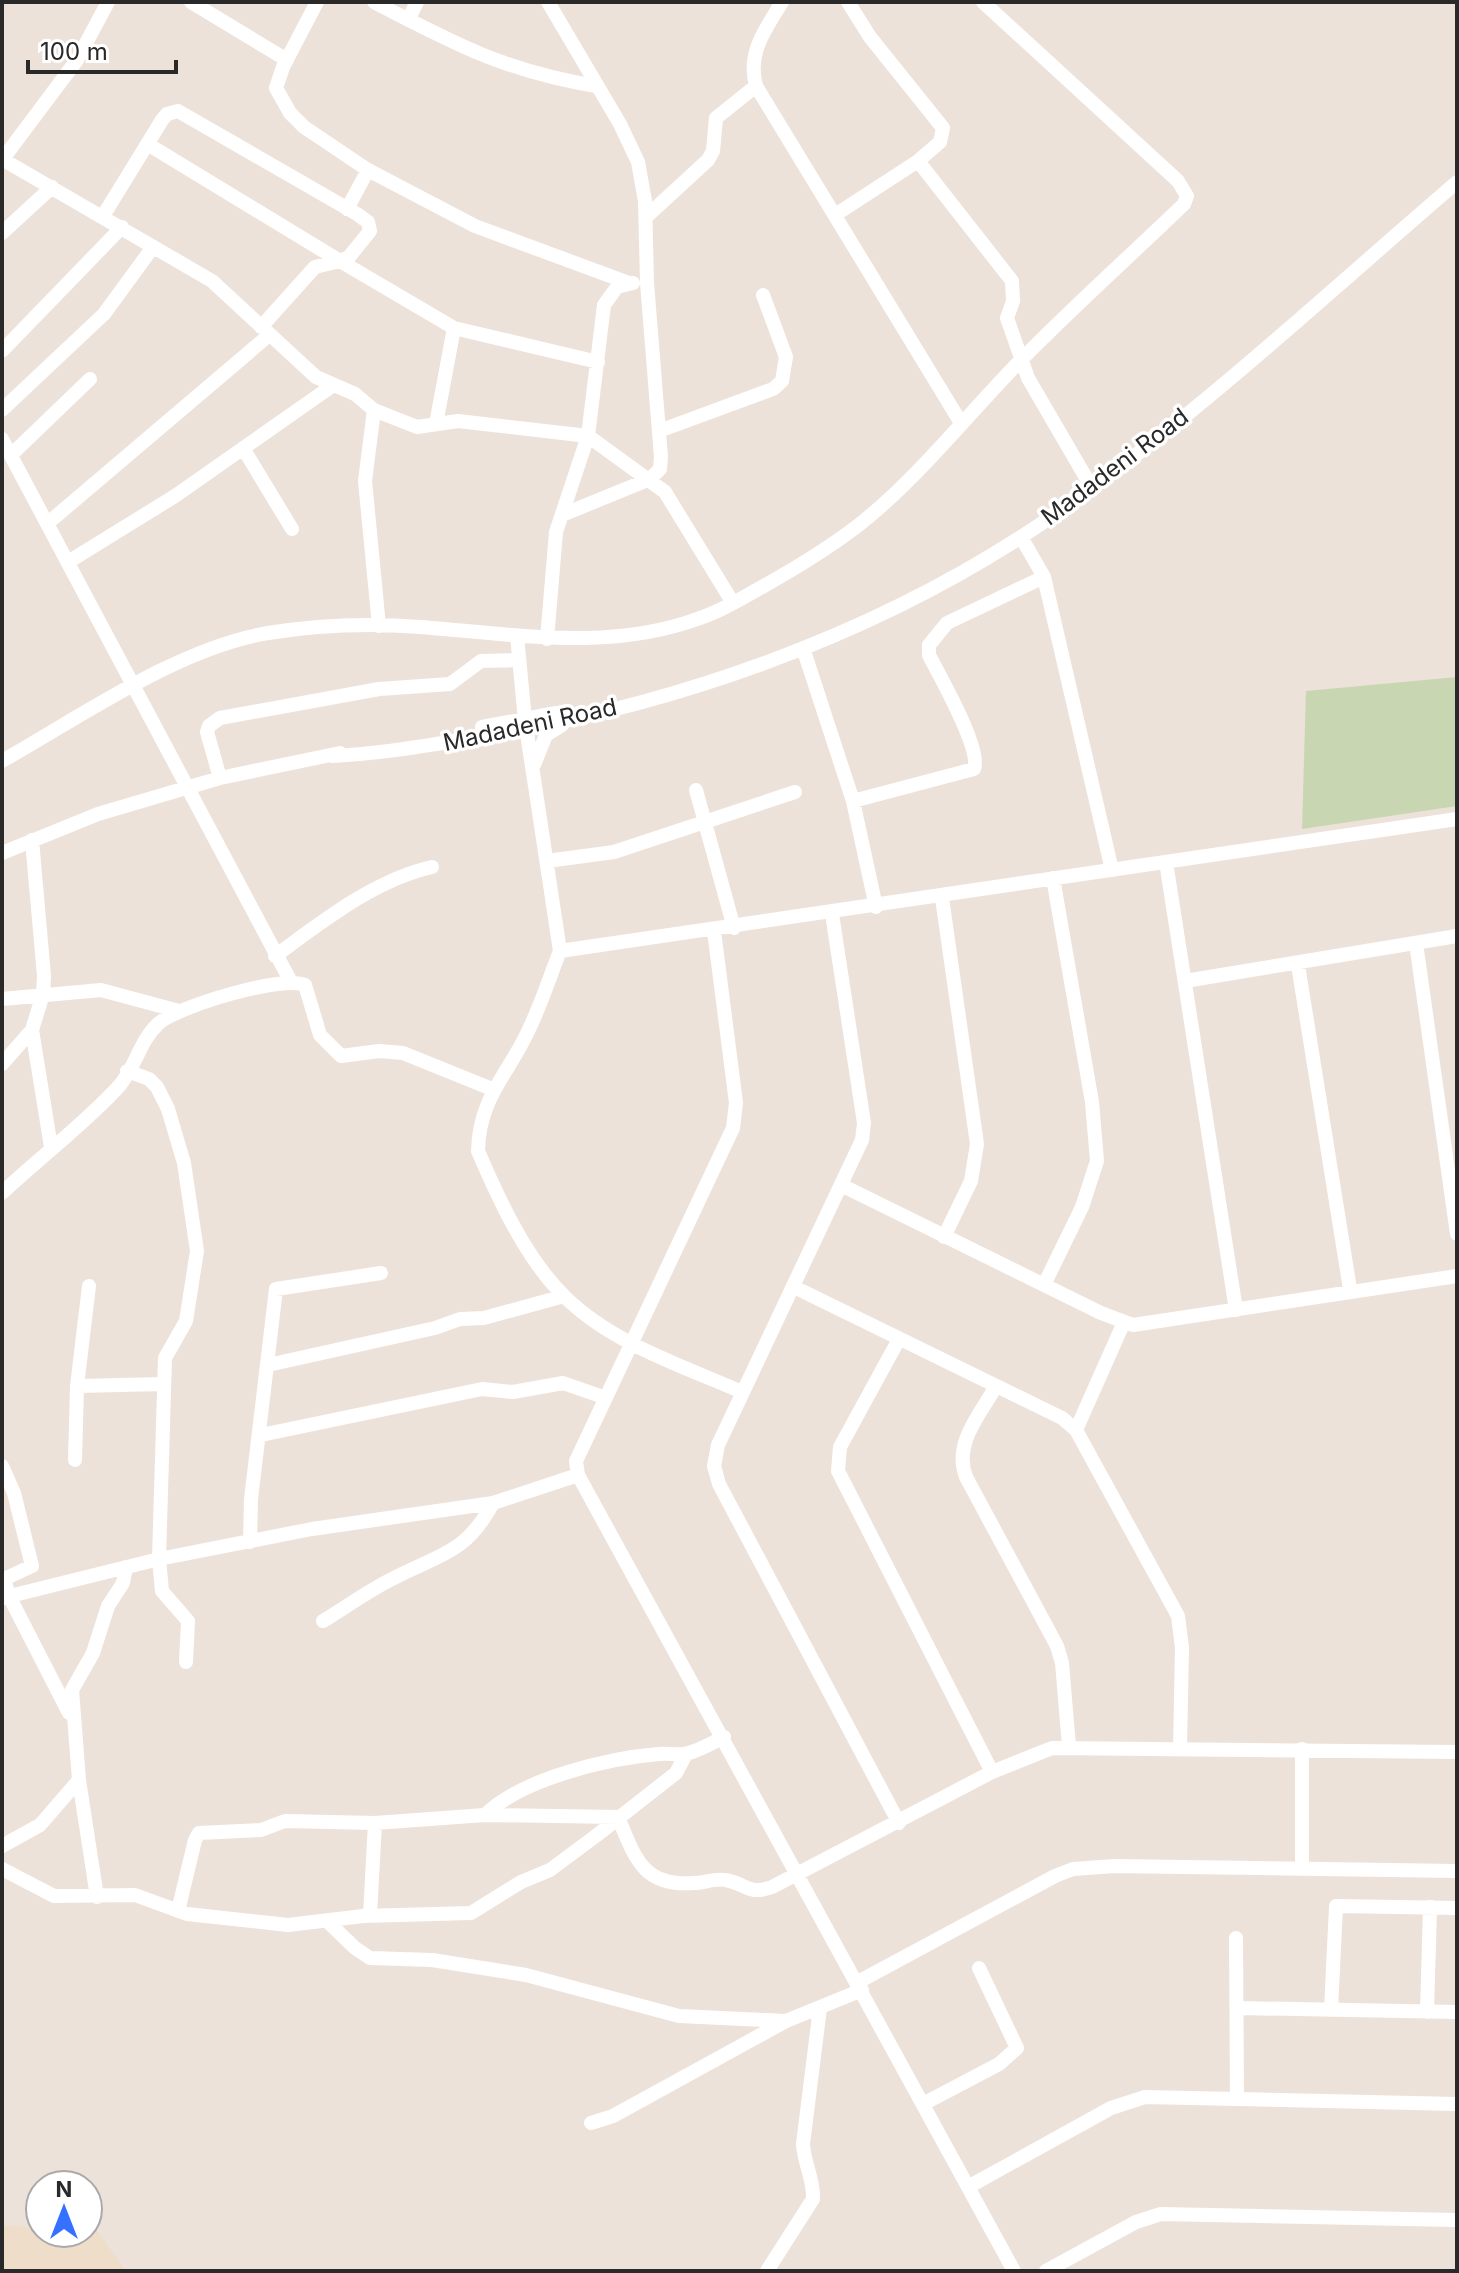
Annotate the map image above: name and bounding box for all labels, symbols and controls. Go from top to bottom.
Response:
scale bar [28,24,176,74]
text: 100 m [40,37,108,66]
street label: Madadeni Road [1035,402,1194,531]
street label: Madadeni Road [440,692,619,757]
north arrow [24,2169,104,2249]
text: N [56,2176,72,2202]

